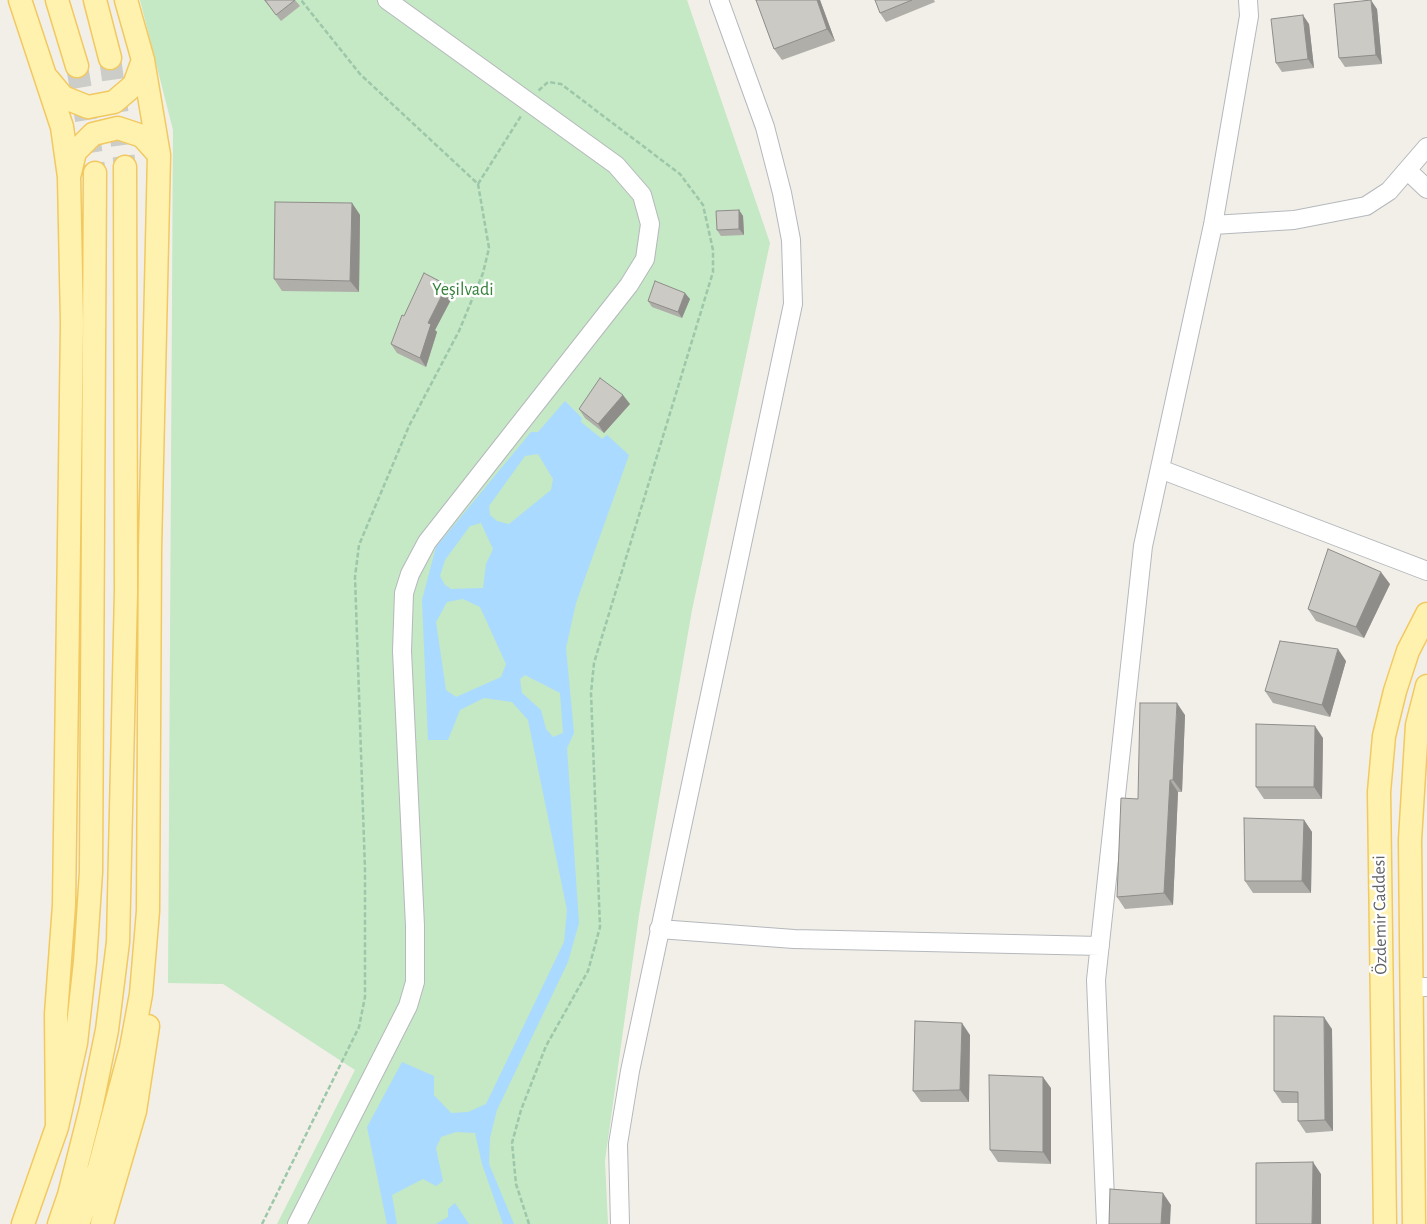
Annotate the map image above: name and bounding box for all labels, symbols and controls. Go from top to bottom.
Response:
park label: Yeşilvadi [432,279,494,301]
street label: Özdemir Caddesi [1368,855,1392,975]

